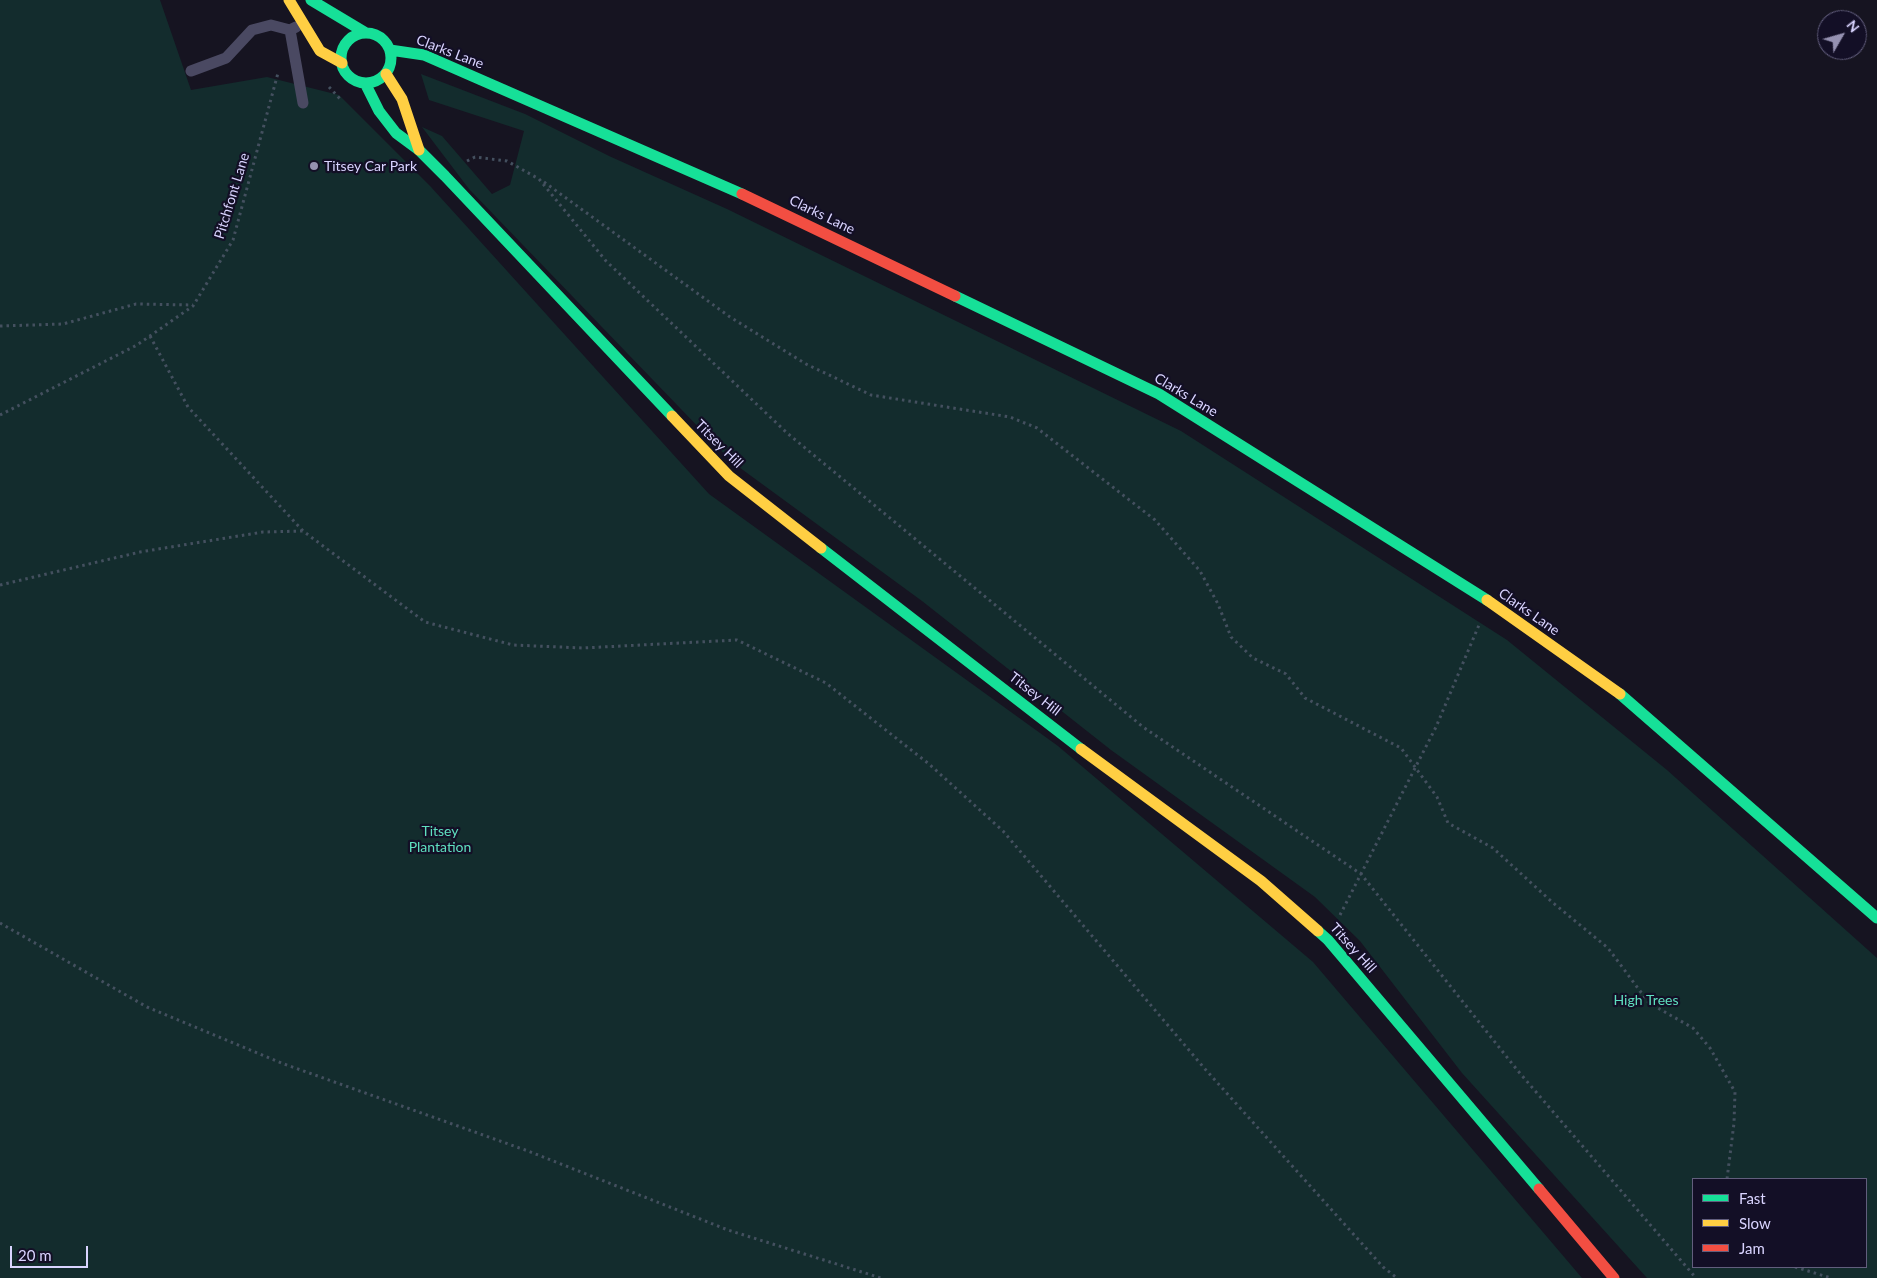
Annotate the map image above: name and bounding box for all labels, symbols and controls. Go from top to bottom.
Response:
north arrow [1817,10,1867,60]
text: N [1843,17,1863,36]
street label: Clarks Lane [414,31,486,73]
street label: Pitchfont Lane [211,151,253,241]
place label: Titsey Car Park [324,158,417,174]
marker: Titsey Car Park [308,160,320,172]
street label: Clarks Lane [786,192,858,238]
street label: Clarks Lane [1151,370,1221,420]
street label: Titsey Hill [691,416,747,472]
street label: Clarks Lane [1495,585,1563,639]
street label: Titsey Hill [1006,669,1064,719]
park label: Titsey Plantation [409,823,471,856]
street label: Titsey Hill [1326,920,1380,976]
park label: High Trees [1613,992,1679,1008]
legend [1692,1178,1867,1268]
text: Fast [1739,1189,1766,1207]
text: Slow [1739,1214,1771,1232]
scale bar [12,1236,90,1268]
text: Jam [1739,1239,1765,1257]
text: 20 m [18,1246,52,1264]

